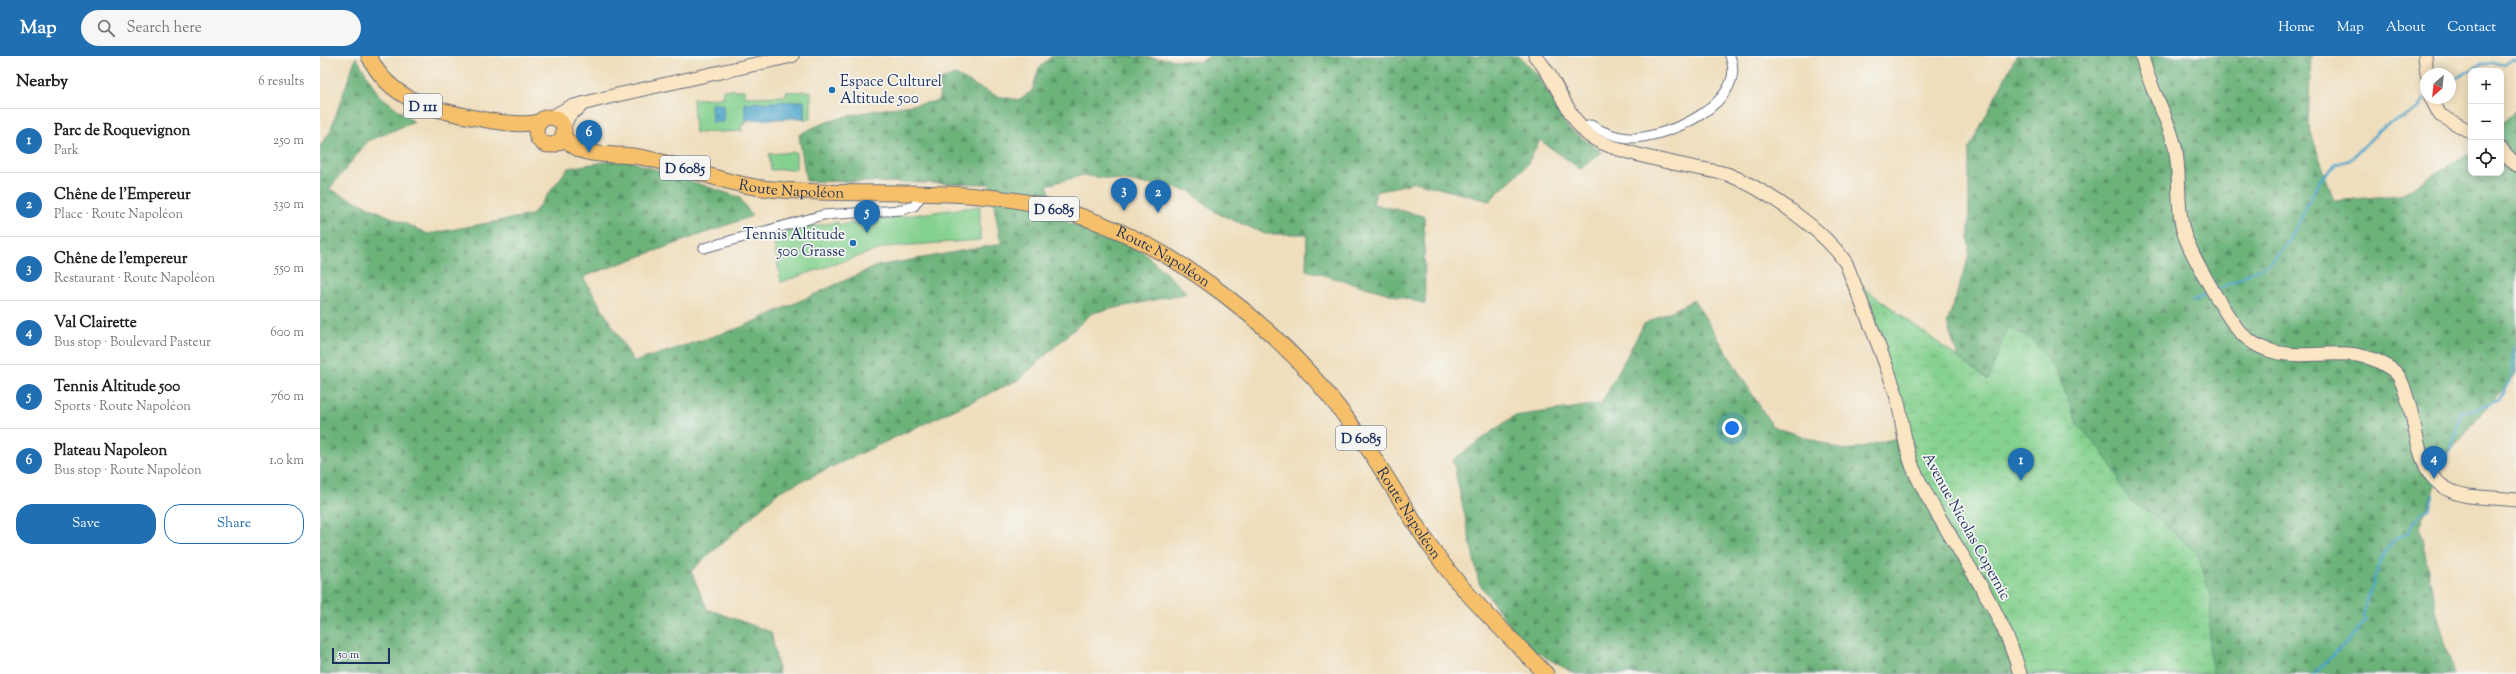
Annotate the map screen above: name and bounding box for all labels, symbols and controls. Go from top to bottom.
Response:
search box [81,10,361,46]
text: Map [20,15,57,42]
icon: search [95,17,117,39]
text: Search here [127,18,202,39]
text: Home [2278,18,2315,38]
text: Map [2337,18,2364,38]
text: About [2386,18,2425,38]
text: Contact [2447,18,2496,38]
north arrow [2420,68,2456,104]
map controls [2468,68,2504,176]
button: + [2468,68,2504,104]
text: Nearby [16,70,68,94]
place label: Espace Culturel Altitude 500 [840,72,942,110]
text: 6 results [258,73,304,91]
marker: Espace Culturel Altitude 500 [827,85,837,95]
road number: D 111 [404,94,442,118]
button: − [2468,104,2504,140]
pin: 6 [576,120,602,153]
text: Parc de Roquevignon [54,121,190,142]
text: 1 [27,132,31,150]
text: 250 m [273,132,304,150]
button: locate [2468,140,2504,176]
text: Park [54,142,79,160]
road number: D 6085 [660,156,710,180]
street label: Route Napoléon [737,175,845,205]
pin: 3 [1111,178,1137,211]
pin: 2 [1145,180,1171,213]
text: Chêne de l'Empereur [54,185,191,206]
text: 2 [26,196,32,214]
text: 530 m [274,196,304,214]
road number: D 6085 [1029,197,1079,221]
pin: 5 [854,200,880,233]
text: Place · Route Napoléon [54,206,183,224]
street label: Route Napoléon [1112,222,1214,293]
place label: Tennis Altitude 500 Grasse [743,225,845,263]
marker: Tennis Altitude 500 Grasse [848,238,858,248]
text: Chêne de l'empereur [54,249,187,270]
text: 3 [26,260,32,278]
text: 550 m [275,260,304,278]
text: Restaurant · Route Napoléon [54,270,215,288]
text: Val Clairette [54,313,137,334]
text: 4 [26,324,32,342]
text: 600 m [270,324,304,342]
text: Bus stop · Boulevard Pasteur [54,334,211,352]
text: Tennis Altitude 500 [54,377,180,398]
text: 5 [27,388,31,406]
text: 760 m [271,388,304,406]
text: Sports · Route Napoléon [54,398,191,416]
your location [1722,418,1742,438]
road number: D 6085 [1336,426,1386,450]
text: Plateau Napoleon [54,441,167,462]
pin: 4 [2421,446,2447,479]
pin: 1 [2008,448,2034,481]
street label: Avenue Nicolas Copernic [1917,449,2015,604]
text: 6 [26,452,32,470]
text: 1.0 km [269,452,304,470]
text: Bus stop · Route Napoléon [54,462,202,480]
street label: Route Napoléon [1371,464,1446,565]
button: Save [16,504,156,544]
button: Share [164,504,304,544]
scale bar [332,646,390,665]
text: 50 m [338,647,359,663]

